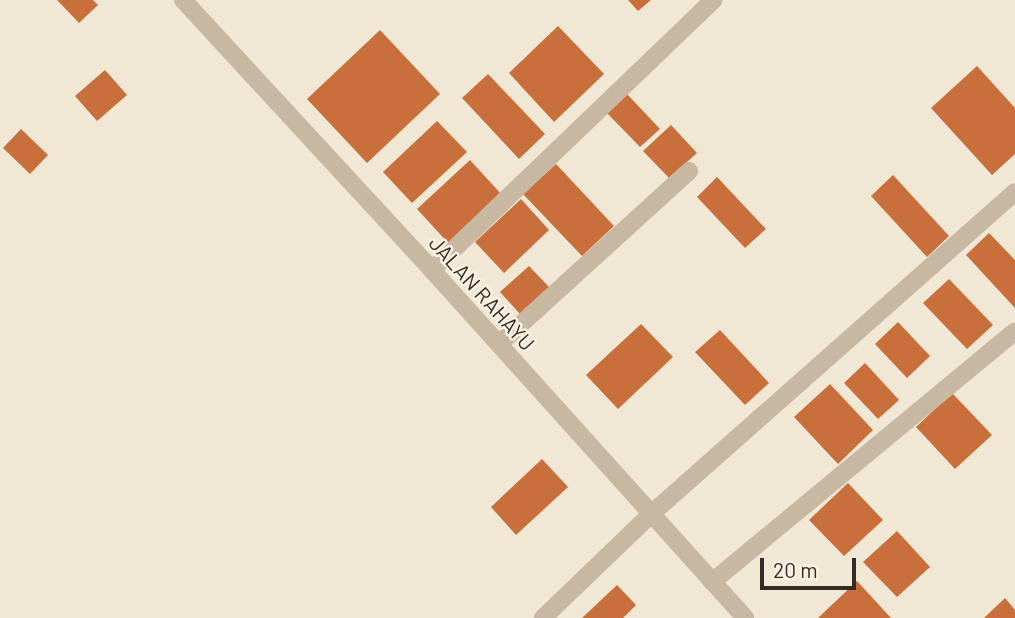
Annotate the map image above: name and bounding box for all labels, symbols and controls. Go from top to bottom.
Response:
street label: JALAN RAHAYU [424,230,540,356]
scale bar [763,544,859,588]
text: 20 m [773,557,818,582]

